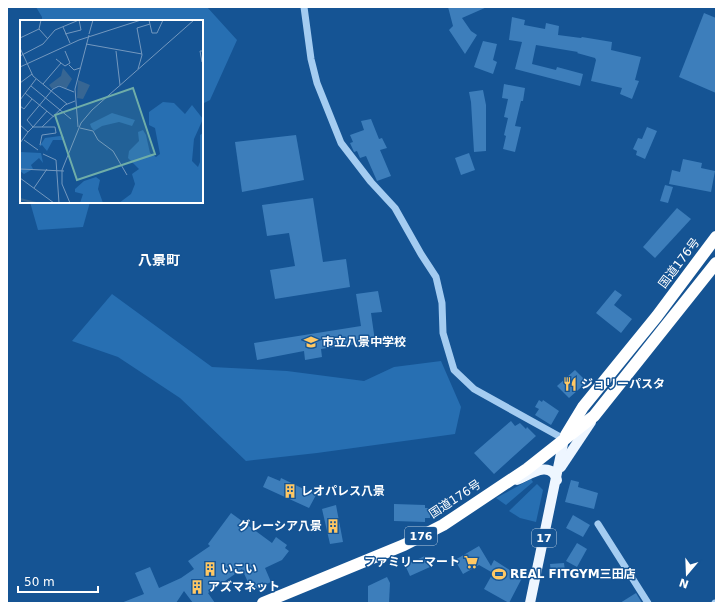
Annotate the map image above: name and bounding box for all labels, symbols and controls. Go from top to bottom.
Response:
inset map [20,20,203,203]
street label: 国道176号 [656,235,702,291]
district label: 八景町 [138,252,180,268]
school or university icon: 市立八景中学校 [303,334,319,350]
place label: 市立八景中学校 [322,335,406,349]
restaurant icon: ジョリーパスタ [562,376,578,392]
place label: ジョリーパスタ [581,377,665,391]
street label: 国道176号 [426,477,484,521]
building icon: レオパレス八景 [282,483,298,499]
place label: レオパレス八景 [301,484,385,498]
building icon: グレーシア八景 [325,518,341,534]
place label: グレーシア八景 [238,519,322,533]
road number: 176 [405,527,437,545]
road number: 17 [532,529,556,547]
supermarket icon: ファミリーマート [463,554,479,570]
north arrow [667,554,707,594]
place label: ファミリーマート [364,555,460,569]
building icon: いこい [202,561,218,577]
place label: いこい [221,562,257,576]
sports icon: REAL FITGYM三田店 [491,566,507,582]
place label: REAL FITGYM三田店 [510,567,636,581]
scale bar [18,568,98,594]
text: 50 m [24,575,55,589]
text: N [677,575,690,591]
building icon: アズマネット [189,579,205,595]
place label: アズマネット [208,580,280,594]

